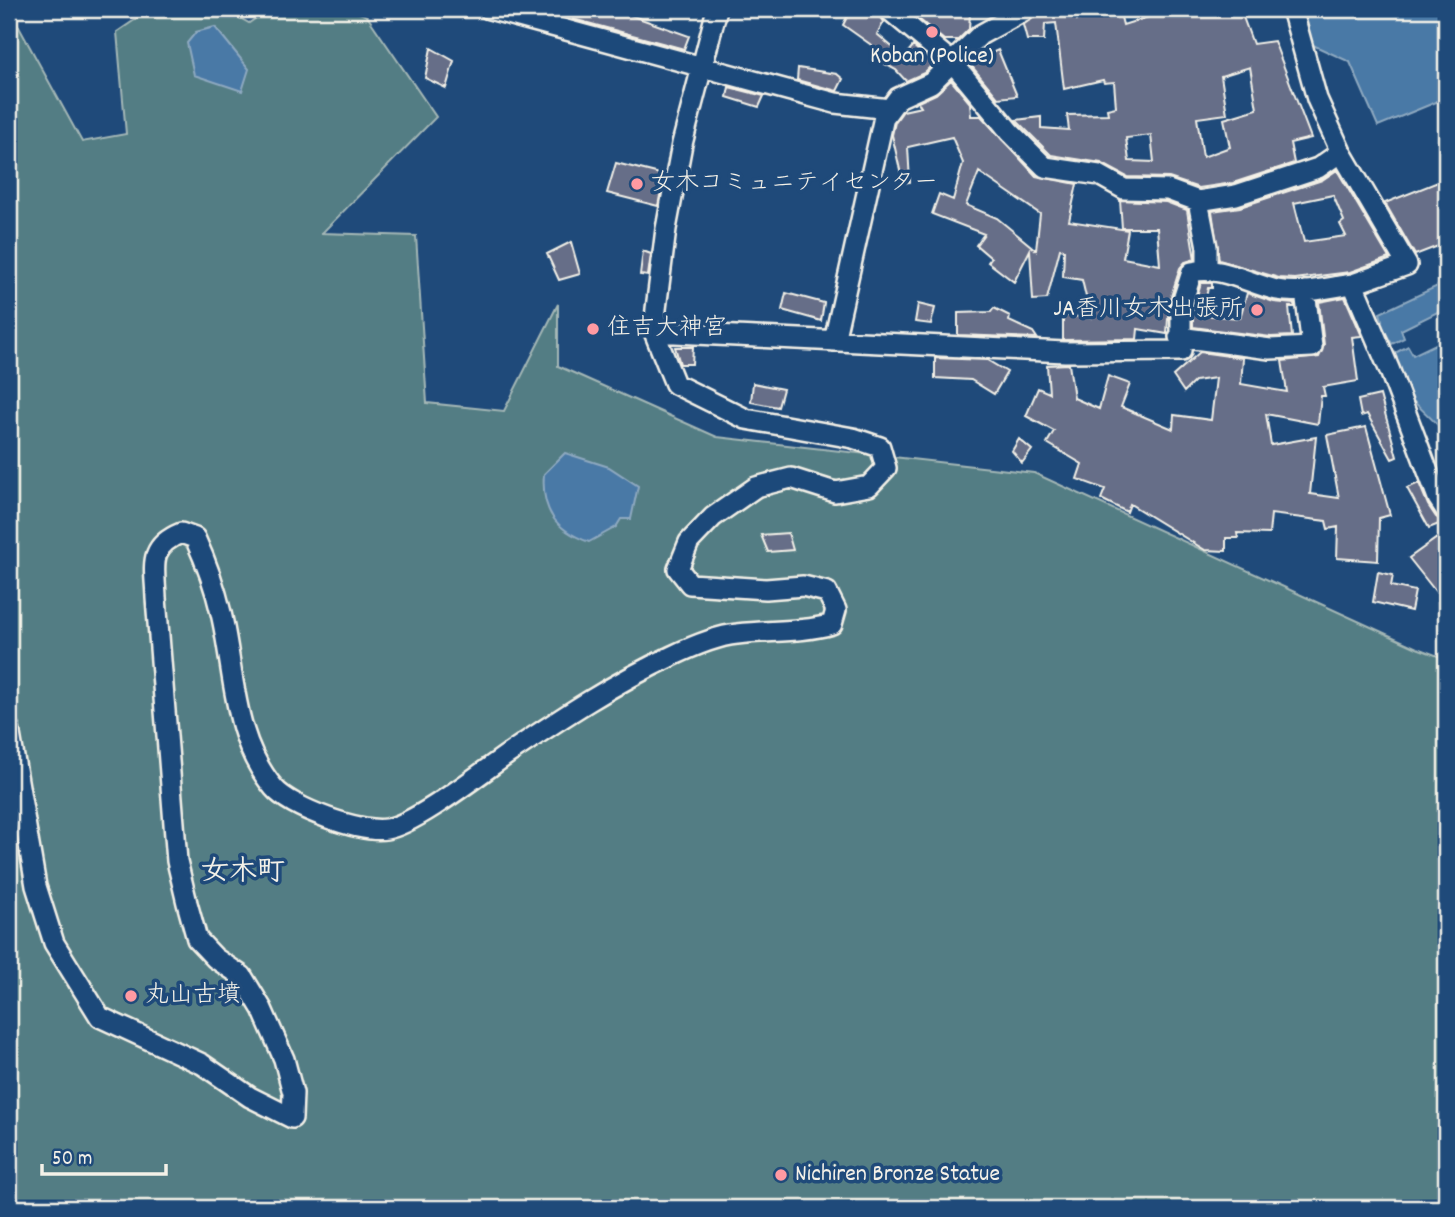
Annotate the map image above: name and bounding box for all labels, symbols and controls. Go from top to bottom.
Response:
marker: Koban (Police) [924,24,940,40]
place label: Koban (Police) [870,40,994,74]
place label: 女木コミュニテイセンター [651,167,938,201]
marker: 女木コミュニテイセンター [629,176,645,192]
place label: JA香川女木出張所 [1053,293,1243,327]
marker: JA香川女木出張所 [1249,302,1265,318]
place label: 住吉大神宮 [607,312,727,346]
marker: 住吉大神宮 [585,321,601,337]
district label: 女木町 [201,854,285,894]
place label: 丸山古墳 [145,979,241,1013]
marker: 丸山古墳 [123,988,139,1004]
scale bar [42,1133,166,1177]
text: 50 m [52,1145,92,1175]
place label: Nichiren Bronze Statue [795,1158,1000,1192]
marker: Nichiren Bronze Statue [773,1167,789,1183]

